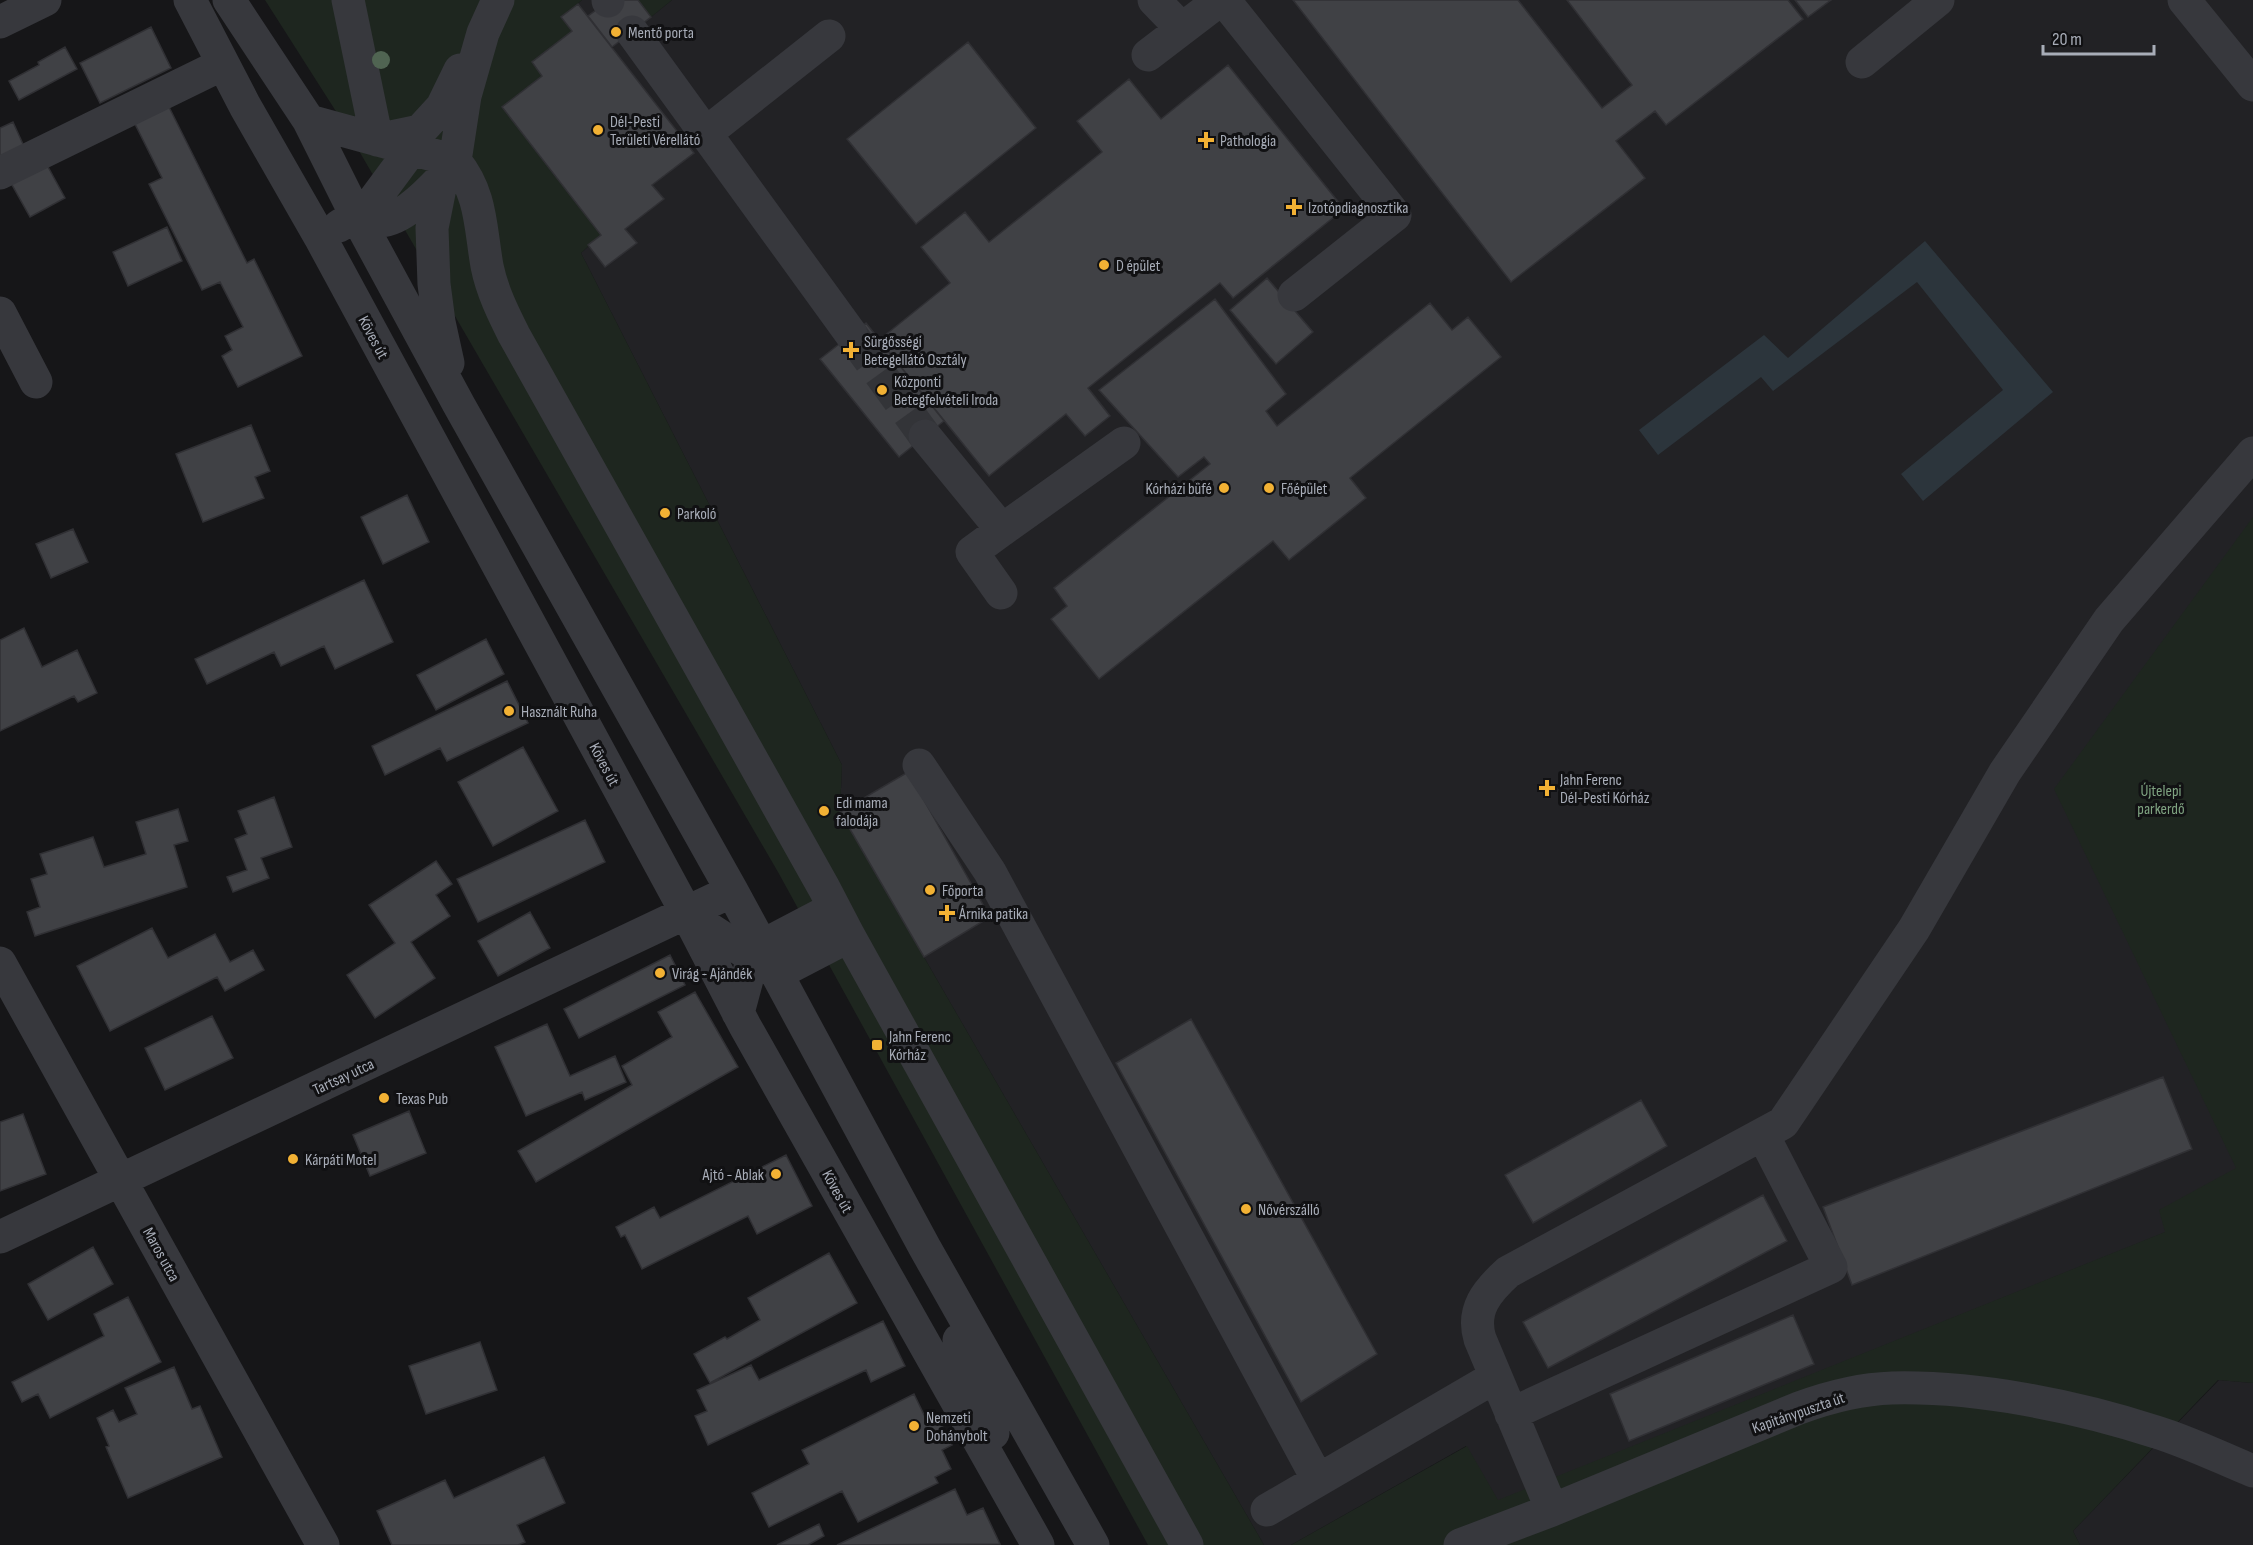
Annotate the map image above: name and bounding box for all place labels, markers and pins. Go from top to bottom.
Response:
place label: Mentő porta [628,24,694,43]
marker: Mentő porta [609,25,623,39]
place label: Dél-Pesti Területi Vérellátó [610,113,700,150]
marker: Dél-Pesti Területi Vérellátó [591,123,605,137]
marker: Pathologia [1197,131,1215,149]
place label: Pathologia [1220,132,1276,151]
marker: Izotópdiagnosztika [1285,198,1303,216]
place label: Izotópdiagnosztika [1308,199,1409,218]
place label: D épület [1116,257,1161,276]
marker: D épület [1097,258,1111,272]
place label: Sürgősségi Betegellátó Osztály [864,333,967,370]
marker: Sürgősségi Betegellátó Osztály [842,341,860,359]
place label: Központi Betegfelvételi Iroda [894,373,998,410]
marker: Központi Betegfelvételi Iroda [875,383,889,397]
place label: Kórházi büfé [1146,480,1212,499]
place label: Főépület [1281,480,1328,499]
marker: Kórházi büfé [1217,481,1231,495]
marker: Főépület [1262,481,1276,495]
place label: Parkoló [677,505,716,524]
marker: Parkoló [658,506,672,520]
place label: Használt Ruha [521,703,597,722]
marker: Használt Ruha [502,704,516,718]
place label: Jahn Ferenc Dél-Pesti Kórház [1559,771,1650,808]
marker: Jahn Ferenc Dél-Pesti Kórház [1538,779,1556,797]
place label: Edi mama falodája [836,794,888,831]
marker: Edi mama falodája [817,804,831,818]
place label: Főporta [942,882,984,901]
marker: Főporta [923,883,937,897]
place label: Árnika patika [958,905,1028,924]
marker: Árnika patika [940,906,954,920]
place label: Virág - Ajándék [672,965,752,984]
marker: Virág - Ajándék [653,966,667,980]
place label: Jahn Ferenc Kórház [888,1028,951,1065]
marker: Jahn Ferenc Kórház [870,1038,884,1052]
place label: Texas Pub [396,1090,448,1109]
marker: Texas Pub [377,1091,391,1105]
place label: Kárpáti Motel [305,1151,376,1170]
marker: Kárpáti Motel [286,1152,300,1166]
place label: Ajtó - Ablak [702,1166,764,1185]
marker: Ajtó - Ablak [769,1167,783,1181]
place label: Nővérszálló [1258,1201,1320,1220]
marker: Nővérszálló [1239,1202,1253,1216]
place label: Nemzeti Dohánybolt [926,1409,988,1446]
marker: Nemzeti Dohánybolt [907,1419,921,1433]

